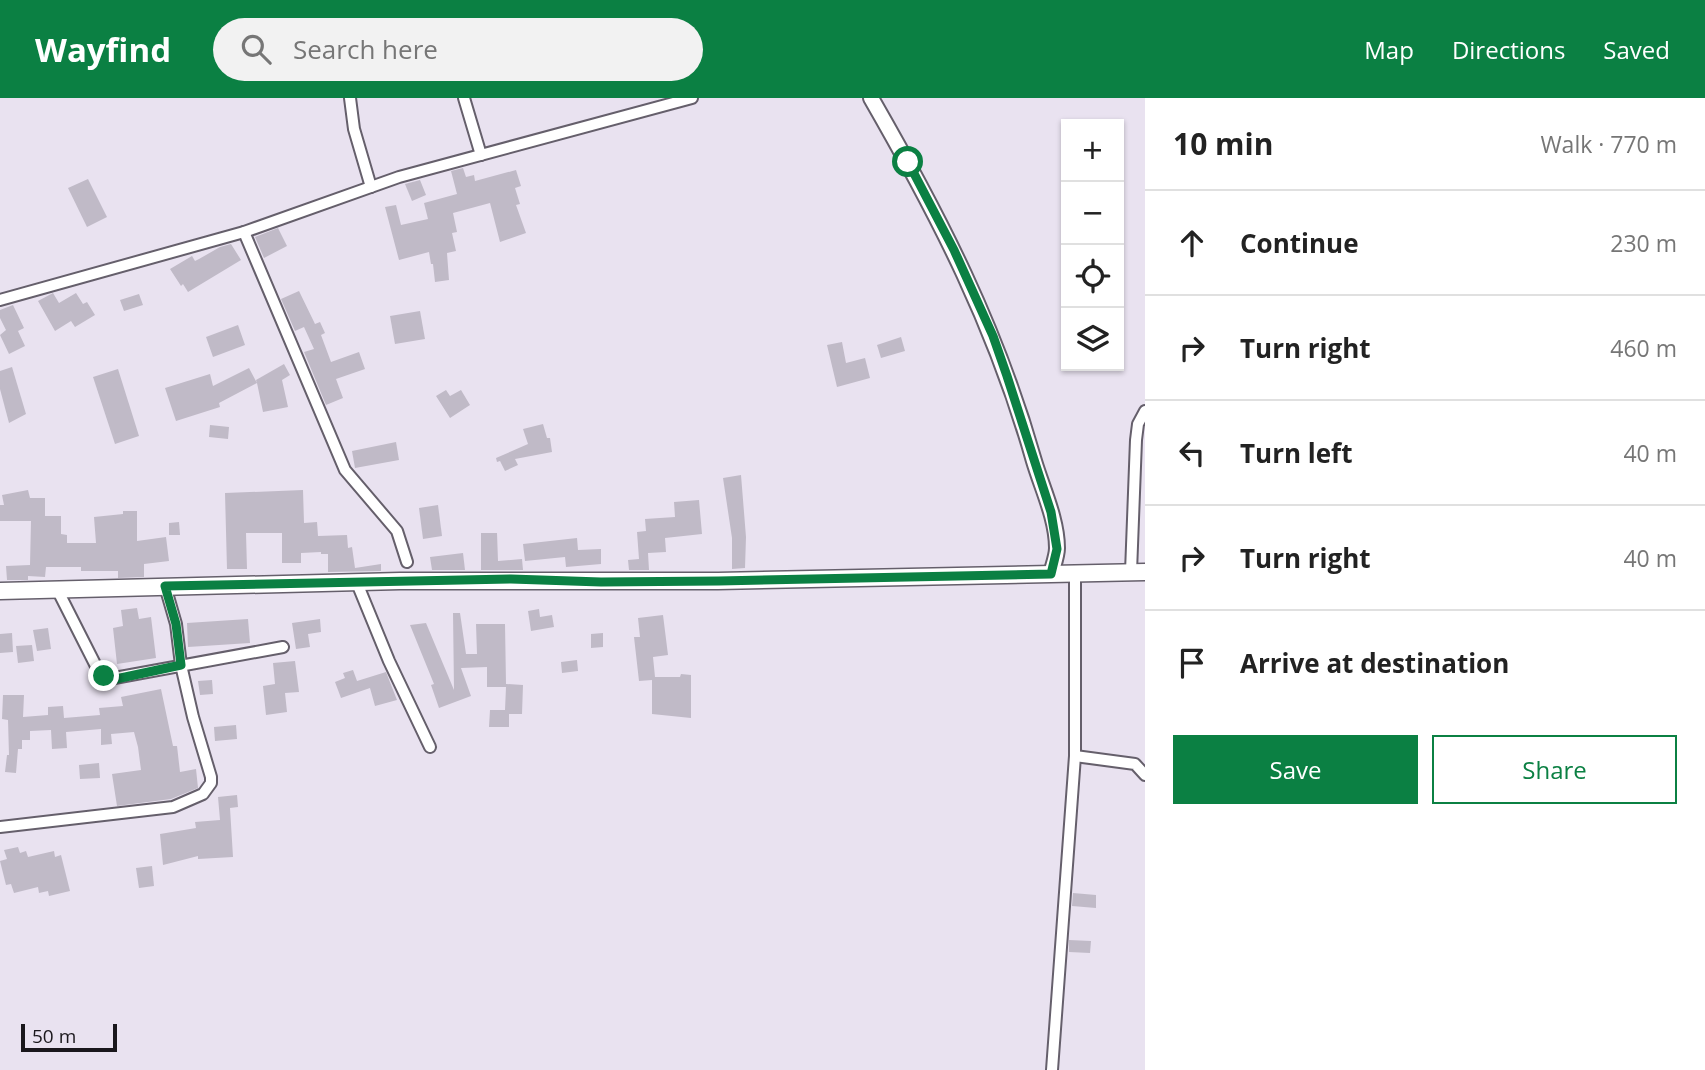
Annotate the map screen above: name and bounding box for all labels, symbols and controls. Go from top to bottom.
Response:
search box [213,18,703,81]
text: Wayfind [35,27,171,72]
icon: search [237,30,275,68]
text: Search here [293,31,438,67]
text: Map [1364,33,1414,66]
text: Directions [1452,33,1565,66]
text: Saved [1603,33,1670,66]
map controls [1061,119,1124,371]
button: + [1061,119,1124,182]
text: 10 min [1173,123,1273,164]
text: Walk · 770 m [1540,128,1677,160]
route start [892,146,923,177]
button: − [1061,182,1124,245]
icon: ahead [1173,224,1211,262]
text: Continue [1240,225,1359,261]
text: 230 m [1610,227,1677,259]
button: locate [1061,245,1124,308]
button: layers [1061,308,1124,371]
icon: right [1173,329,1211,367]
text: Turn right [1240,330,1371,366]
text: 460 m [1610,332,1677,364]
icon: left [1173,434,1211,472]
text: Turn left [1240,435,1352,471]
text: 40 m [1623,437,1677,469]
icon: right [1173,539,1211,577]
text: Turn right [1240,540,1371,576]
text: 40 m [1623,542,1677,574]
icon: arrive [1173,644,1211,682]
text: Arrive at destination [1240,645,1509,681]
route end [88,660,119,691]
button: Save [1173,735,1418,804]
button: Share [1432,735,1677,804]
scale bar [21,1021,117,1053]
text: 50 m [32,1023,76,1049]

